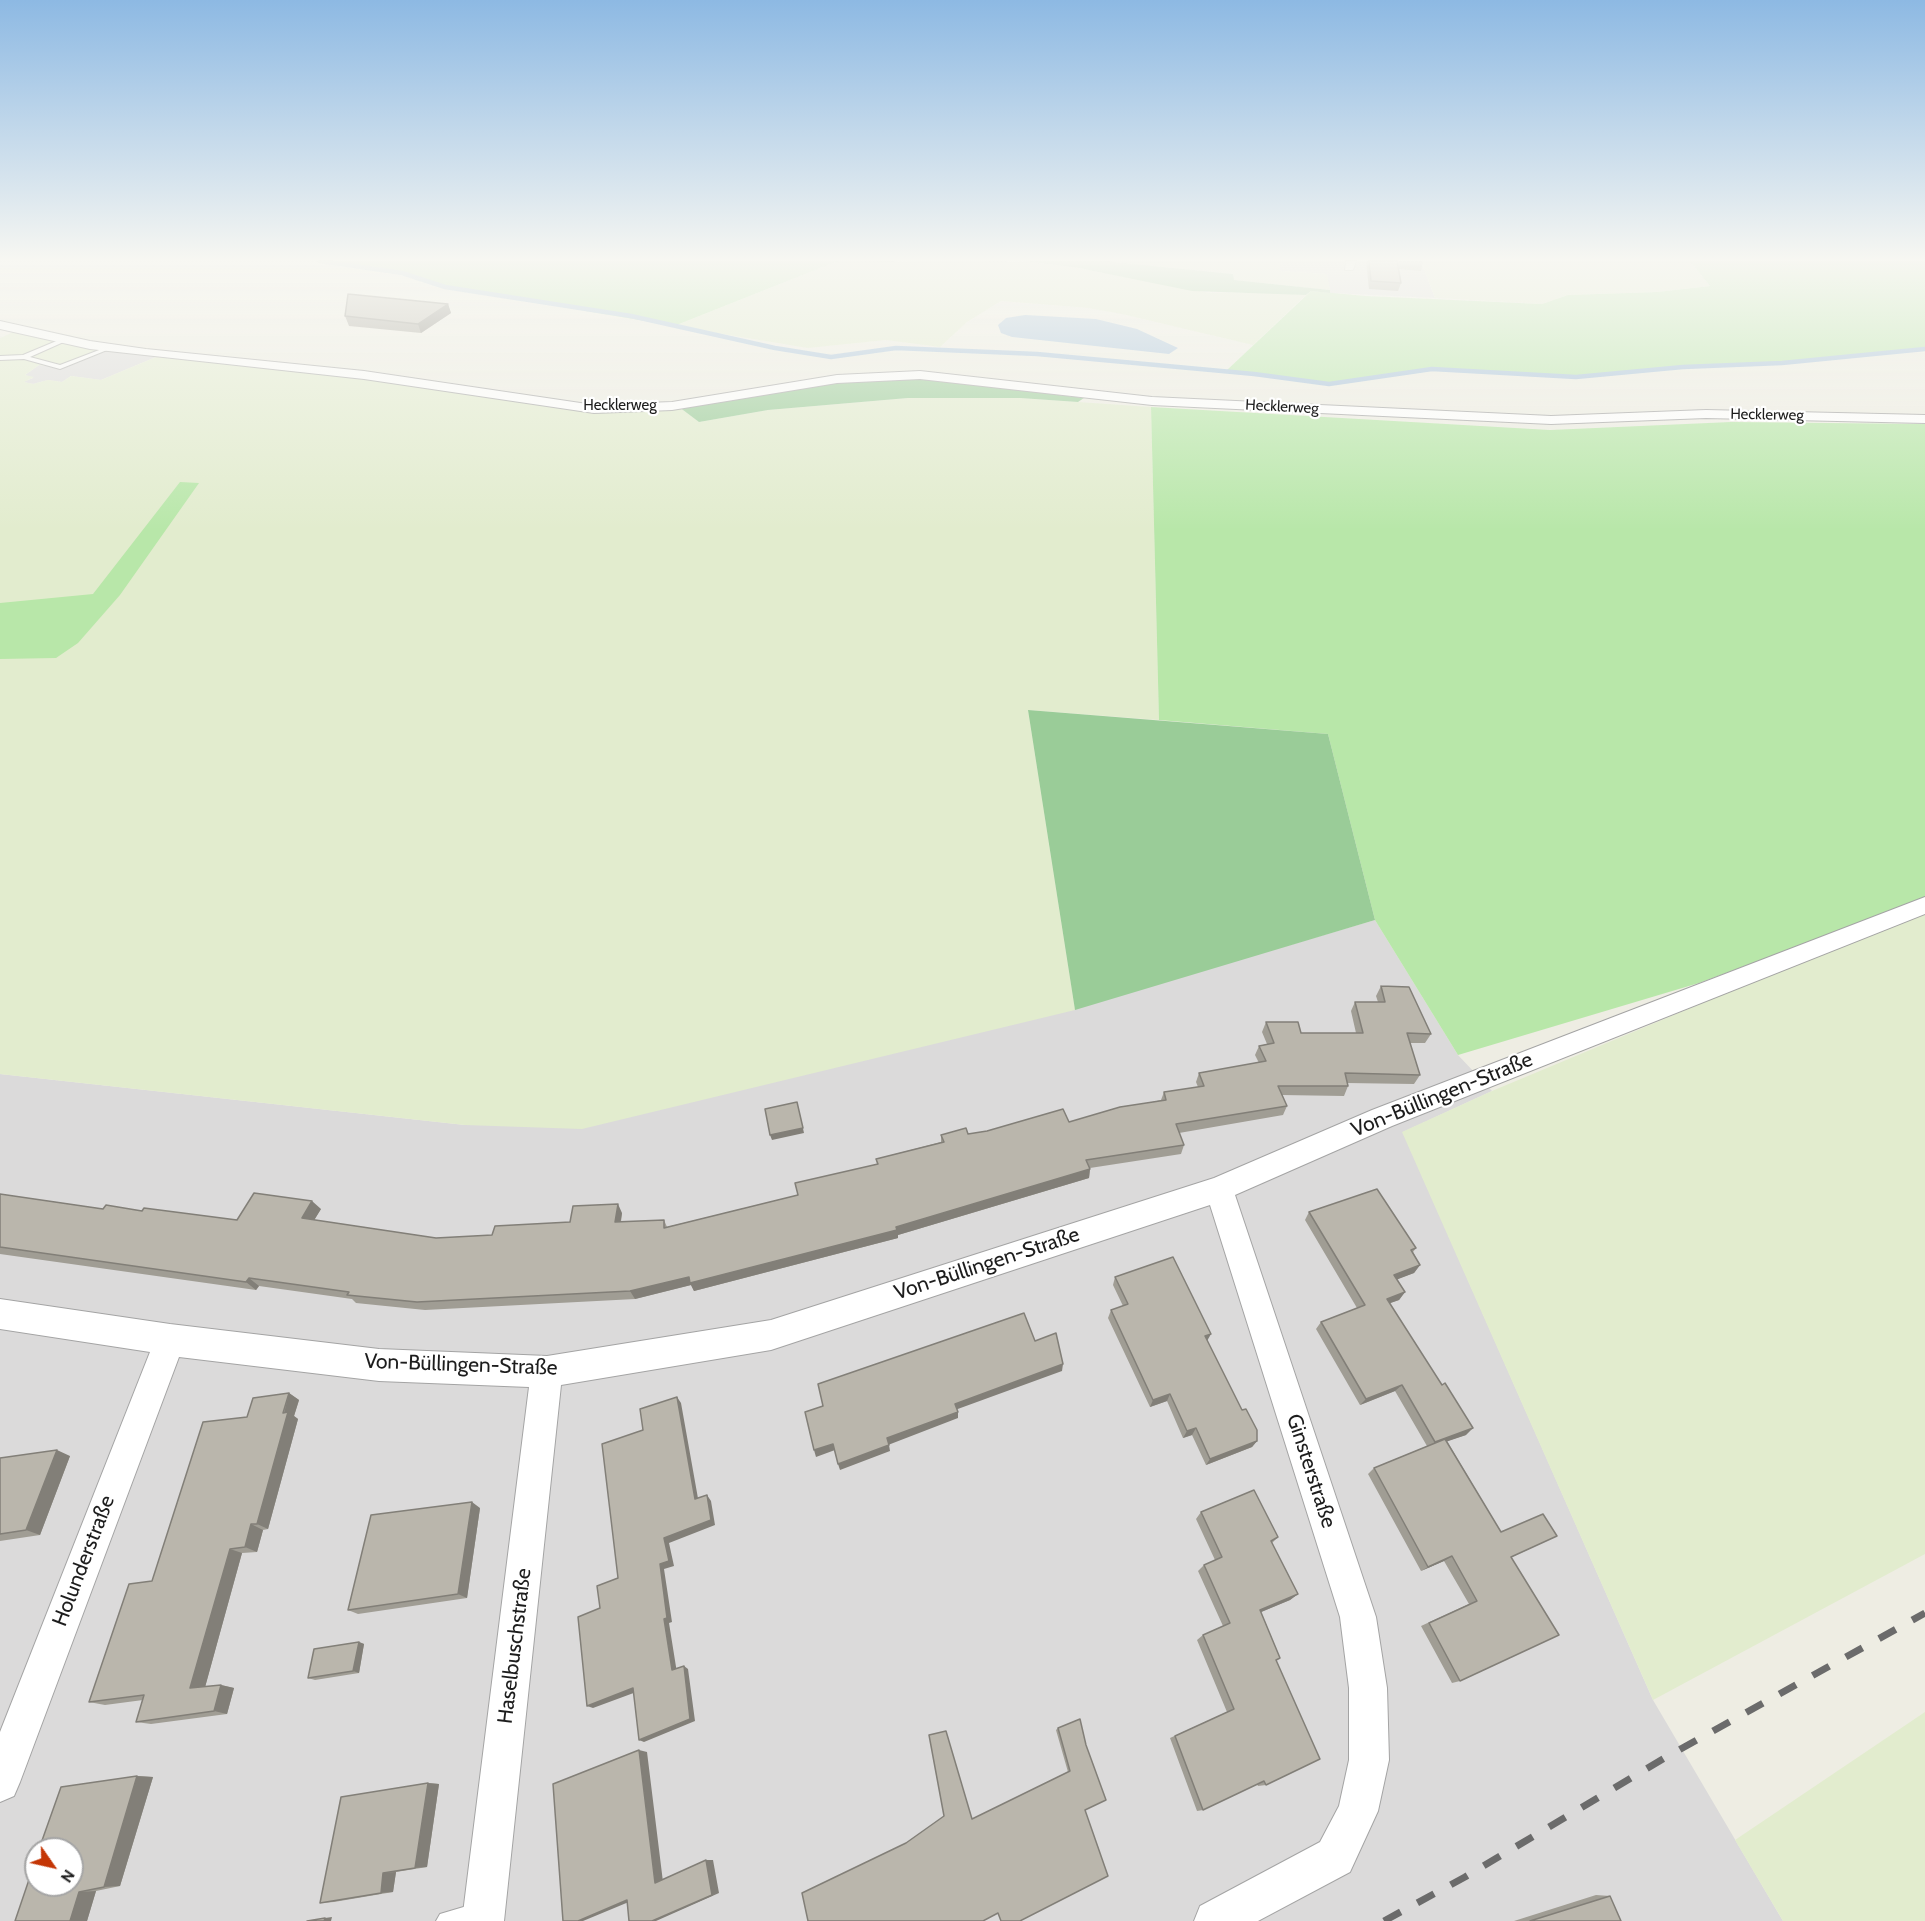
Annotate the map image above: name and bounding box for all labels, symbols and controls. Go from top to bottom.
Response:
street label: Hecklerweg [1245,396,1319,418]
street label: Hecklerweg [583,397,657,415]
street label: Hecklerweg [1730,405,1804,425]
street label: Von-Büllingen-Straße [1348,1047,1536,1143]
street label: Von-Büllingen-Straße [891,1222,1083,1306]
street label: Von-Büllingen-Straße [364,1349,558,1381]
street label: Ginsterstraße [1281,1411,1341,1531]
street label: Holunderstraße [48,1492,120,1630]
street label: Haselbuschstraße [493,1567,537,1725]
north arrow [24,1837,84,1897]
text: N [57,1866,79,1886]

